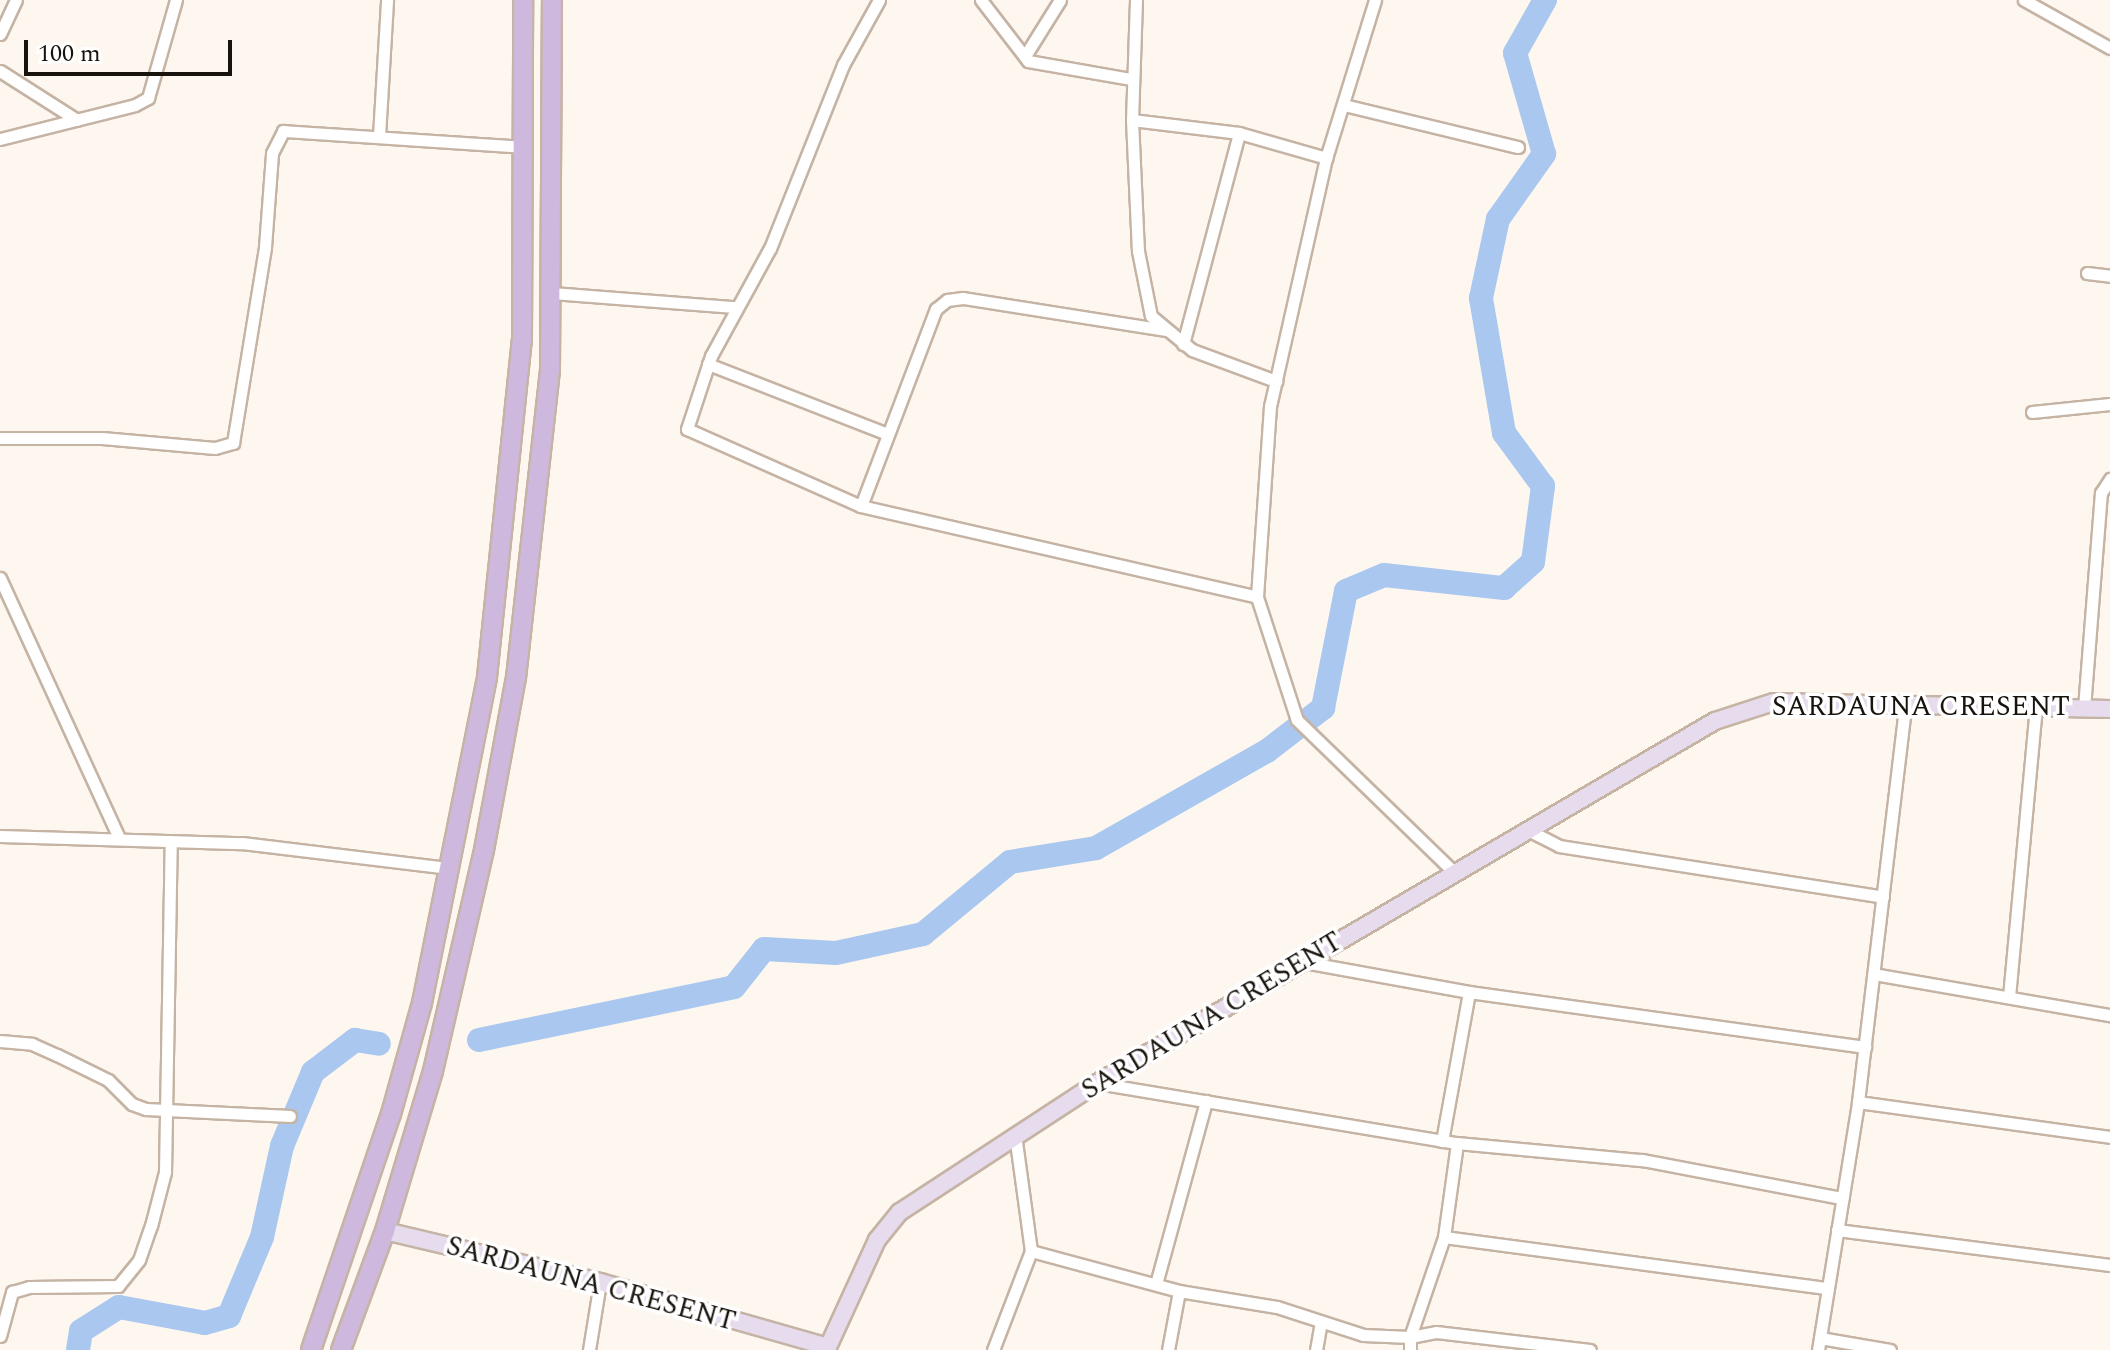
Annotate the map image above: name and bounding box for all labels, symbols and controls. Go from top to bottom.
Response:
scale bar [28,24,236,74]
text: 100 m [38,36,101,72]
street label: SARDAUNA CRESENT [1772,690,2070,724]
street label: SARDAUNA CRESENT [1075,925,1349,1107]
street label: SARDAUNA CRESENT [442,1229,740,1339]

